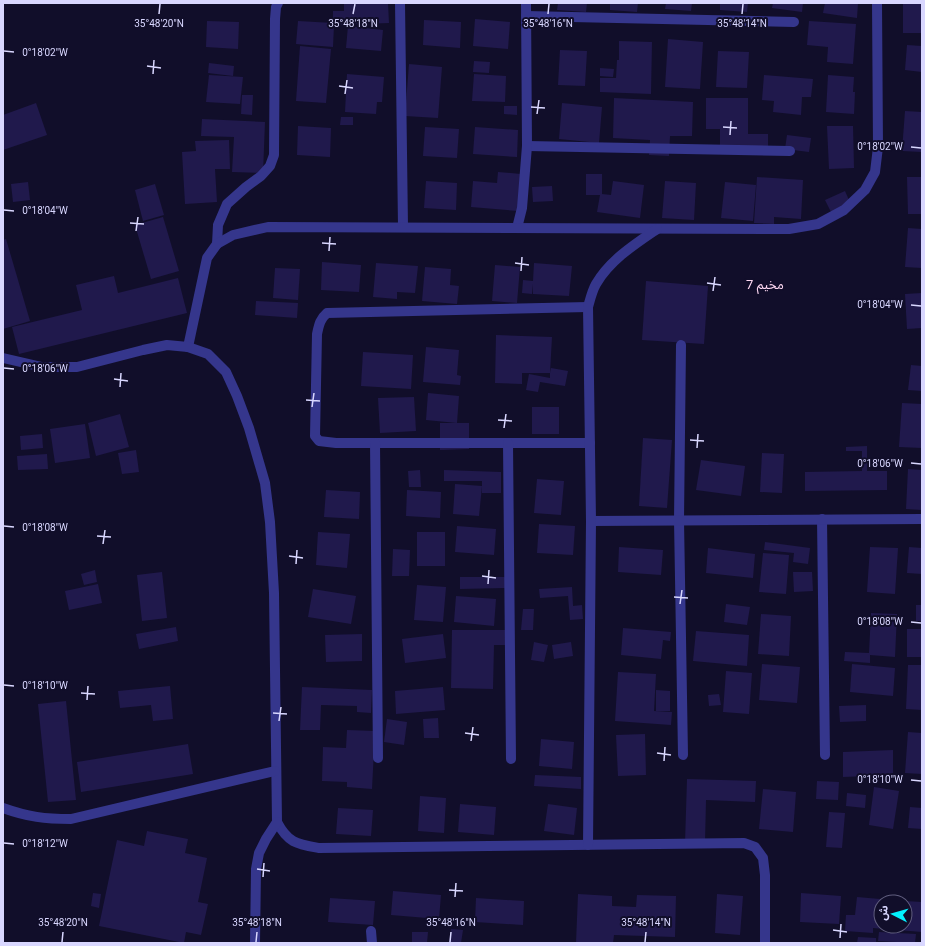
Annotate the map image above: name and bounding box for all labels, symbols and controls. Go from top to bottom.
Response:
text: 35°48'20"N [134,18,184,29]
text: 35°48'18"N [328,18,378,29]
text: 35°48'16"N [523,18,573,29]
text: 35°48'14"N [717,18,767,29]
text: 0°18'02"W [22,47,68,58]
text: 0°18'02"W [857,141,903,152]
text: 0°18'04"W [22,205,68,216]
district label: مخيم 7 [746,277,784,295]
text: 0°18'04"W [857,299,903,310]
text: 0°18'06"W [22,363,68,374]
text: 0°18'06"W [857,458,903,469]
text: 0°18'08"W [22,522,68,533]
text: 0°18'08"W [857,616,903,627]
text: 0°18'10"W [22,680,68,691]
text: 0°18'10"W [857,774,903,785]
text: 0°18'12"W [22,838,68,849]
north arrow [873,894,913,934]
text: ش [876,905,891,921]
text: 35°48'20"N [38,917,88,928]
text: 35°48'18"N [232,917,282,928]
text: 35°48'16"N [426,917,476,928]
text: 35°48'14"N [621,917,671,928]

